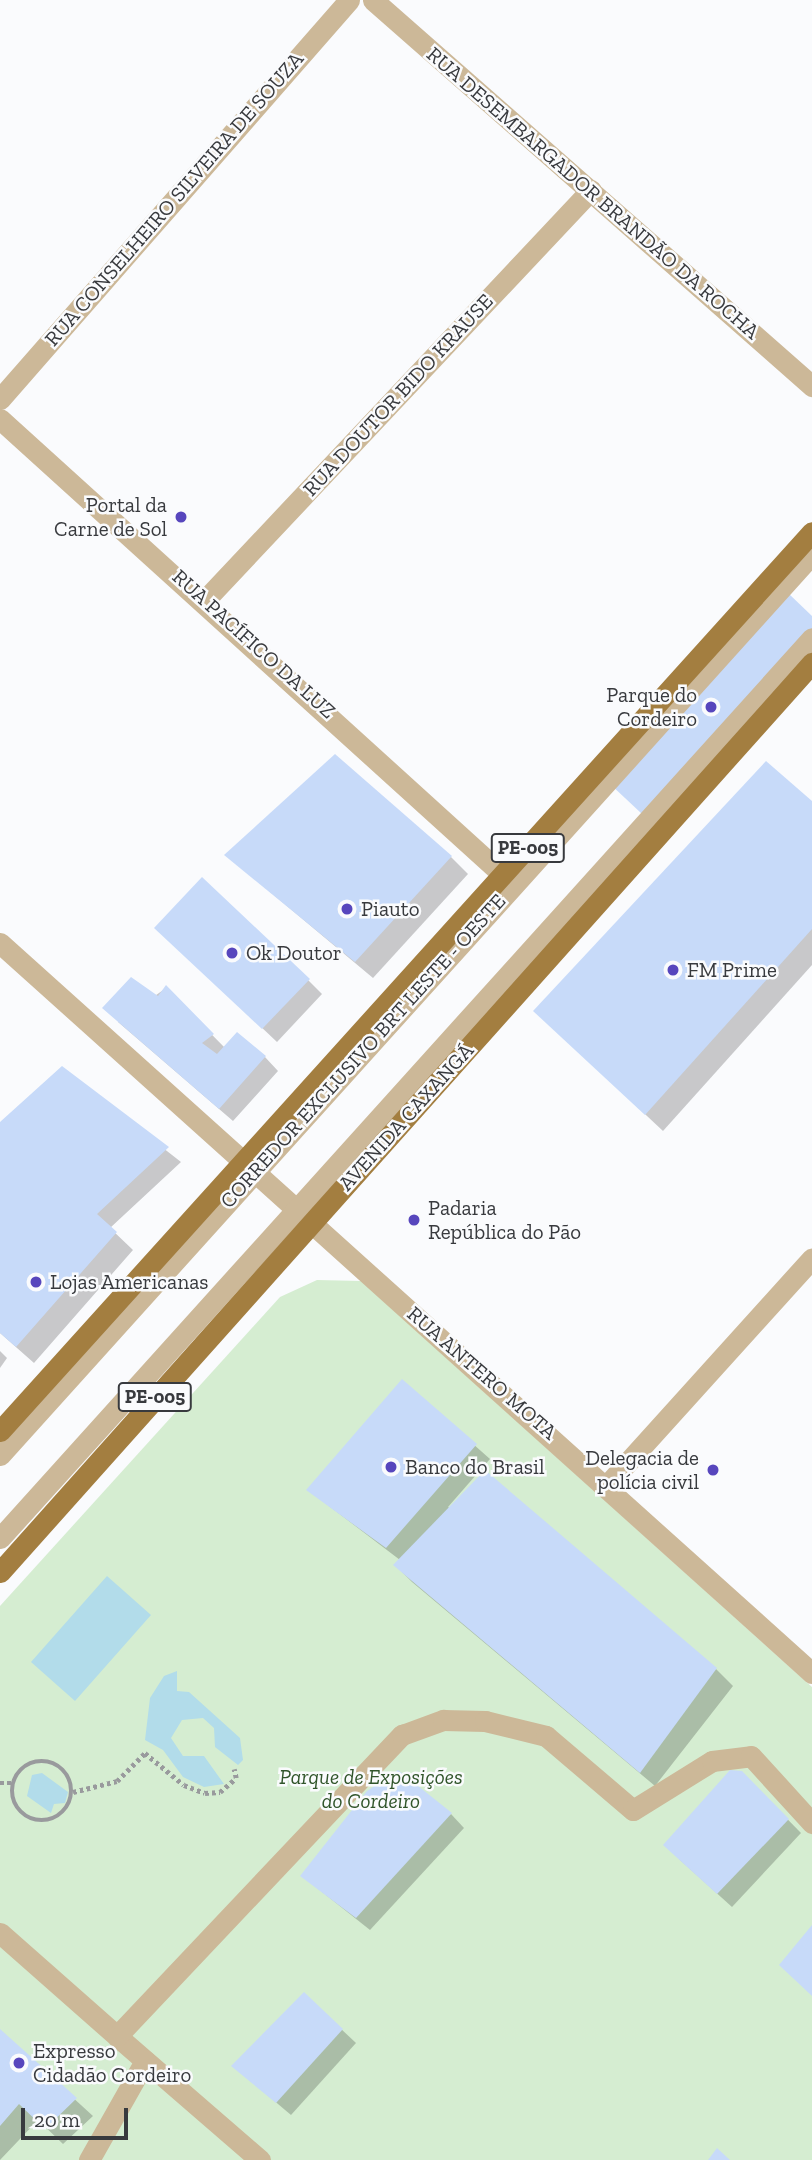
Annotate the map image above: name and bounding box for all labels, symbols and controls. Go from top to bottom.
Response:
street label: RUA DESEMBARGADOR BRANDÃO DA ROCHA [421,41,765,345]
street label: RUA CONSELHEIRO SILVEIRA DE SOUZA [39,46,309,352]
street label: RUA DOUTOR BIDO KRAUSE [297,288,499,502]
place label: Portal da Carne de Sol [54,492,167,542]
marker: Portal da Carne de Sol [173,509,189,525]
street label: RUA PACÍFICO DA LUZ [167,564,341,724]
place label: Parque do Cordeiro [606,682,697,732]
marker: Parque do Cordeiro [703,699,719,715]
road number: PE-005 [490,832,566,863]
street label: CORREDOR EXCLUSIVO BRT LESTE - OESTE [215,889,511,1213]
place label: Piauto [361,896,419,922]
marker: Piauto [339,901,355,917]
place label: Ok Doutor [246,940,341,966]
marker: Ok Doutor [224,945,240,961]
place label: FM Prime [687,957,777,983]
marker: FM Prime [665,962,681,978]
street label: AVENIDA CAXANGÁ [333,1038,479,1196]
place label: Padaria República do Pão [428,1195,581,1245]
marker: Padaria República do Pão [406,1212,422,1228]
place label: Lojas Americanas [50,1269,209,1295]
marker: Lojas Americanas [28,1274,44,1290]
street label: RUA ANTERO MOTA [401,1301,563,1445]
road number: PE-005 [116,1382,194,1413]
place label: Delegacia de polícia civil [585,1445,699,1495]
place label: Banco do Brasil [405,1454,544,1480]
marker: Banco do Brasil [383,1459,399,1475]
marker: Delegacia de polícia civil [705,1462,721,1478]
park label: Parque de Exposições do Cordeiro [279,1764,463,1814]
place label: Expresso Cidadão Cordeiro [33,2038,191,2088]
marker: Expresso Cidadão Cordeiro [11,2055,27,2071]
scale bar [24,2094,131,2138]
text: 20 m [34,2107,80,2132]

